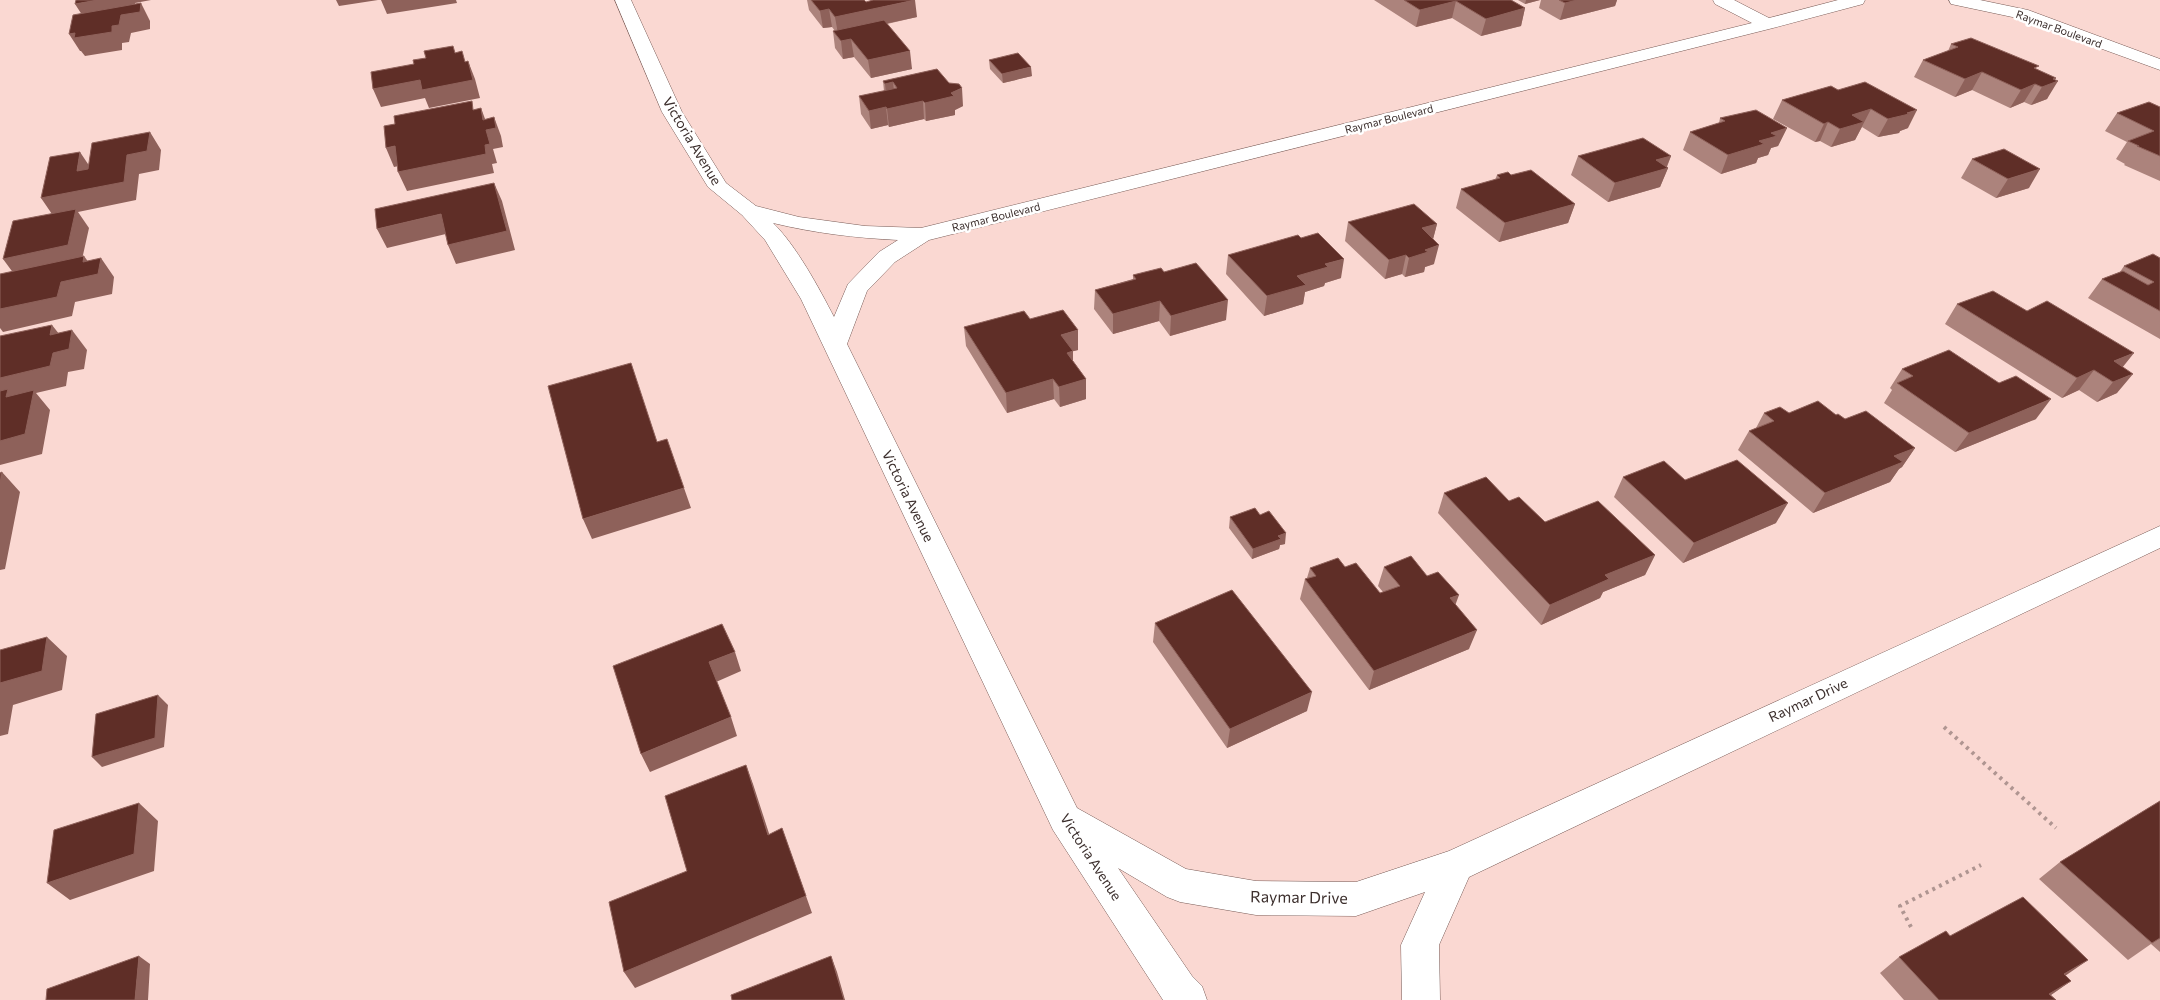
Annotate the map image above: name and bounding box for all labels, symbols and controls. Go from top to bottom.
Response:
street label: Raymar Boulevard [2014,7,2104,50]
street label: Victoria Avenue [659,94,725,188]
street label: Raymar Boulevard [1343,101,1434,136]
street label: Raymar Boulevard [950,199,1041,234]
street label: Victoria Avenue [879,447,938,544]
street label: Raymar Drive [1766,674,1850,725]
street label: Victoria Avenue [1057,810,1126,903]
street label: Raymar Drive [1250,886,1348,907]

